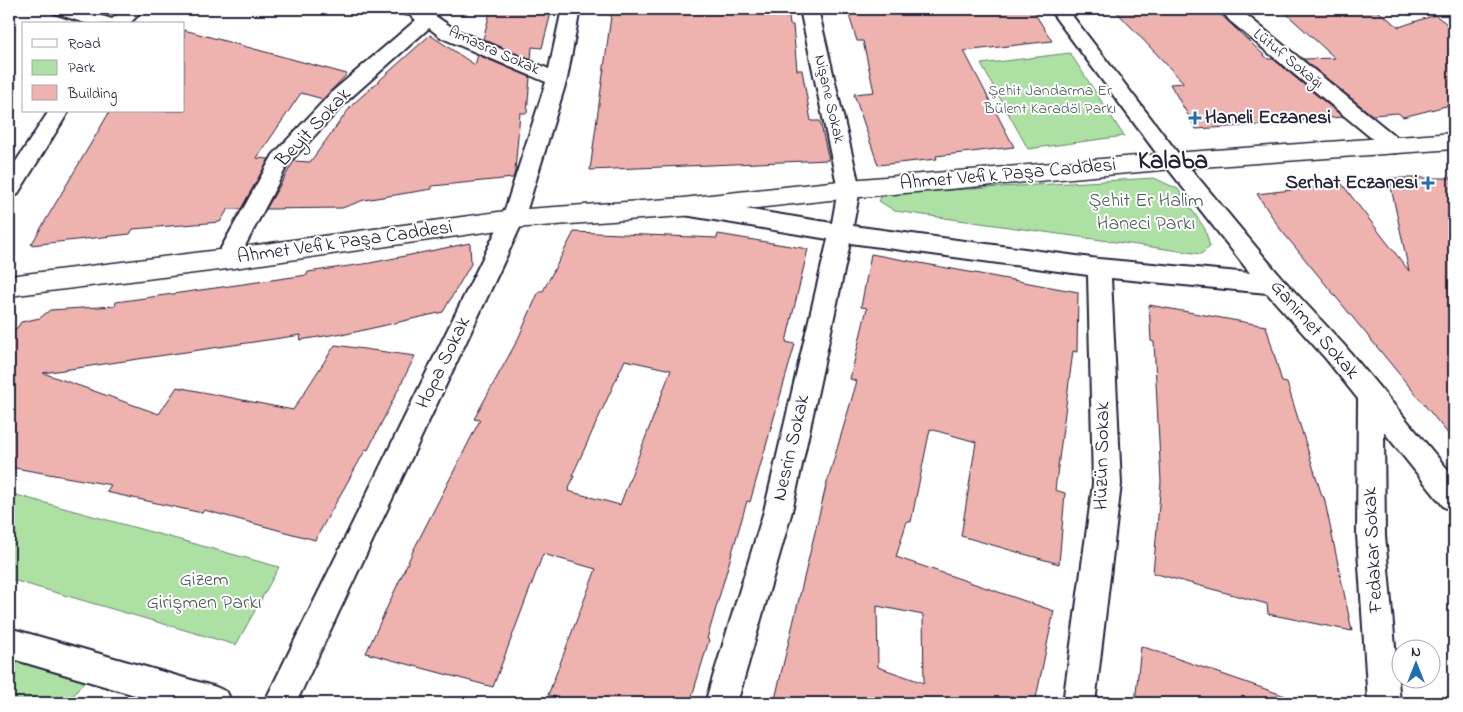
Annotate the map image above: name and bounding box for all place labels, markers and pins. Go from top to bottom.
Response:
place label: Haneli Eczanesi [1205,104,1331,133]
marker: Haneli Eczanesi [1189,112,1201,124]
place label: Serhat Eczanesi [1285,169,1418,198]
marker: Serhat Eczanesi [1422,177,1434,189]

